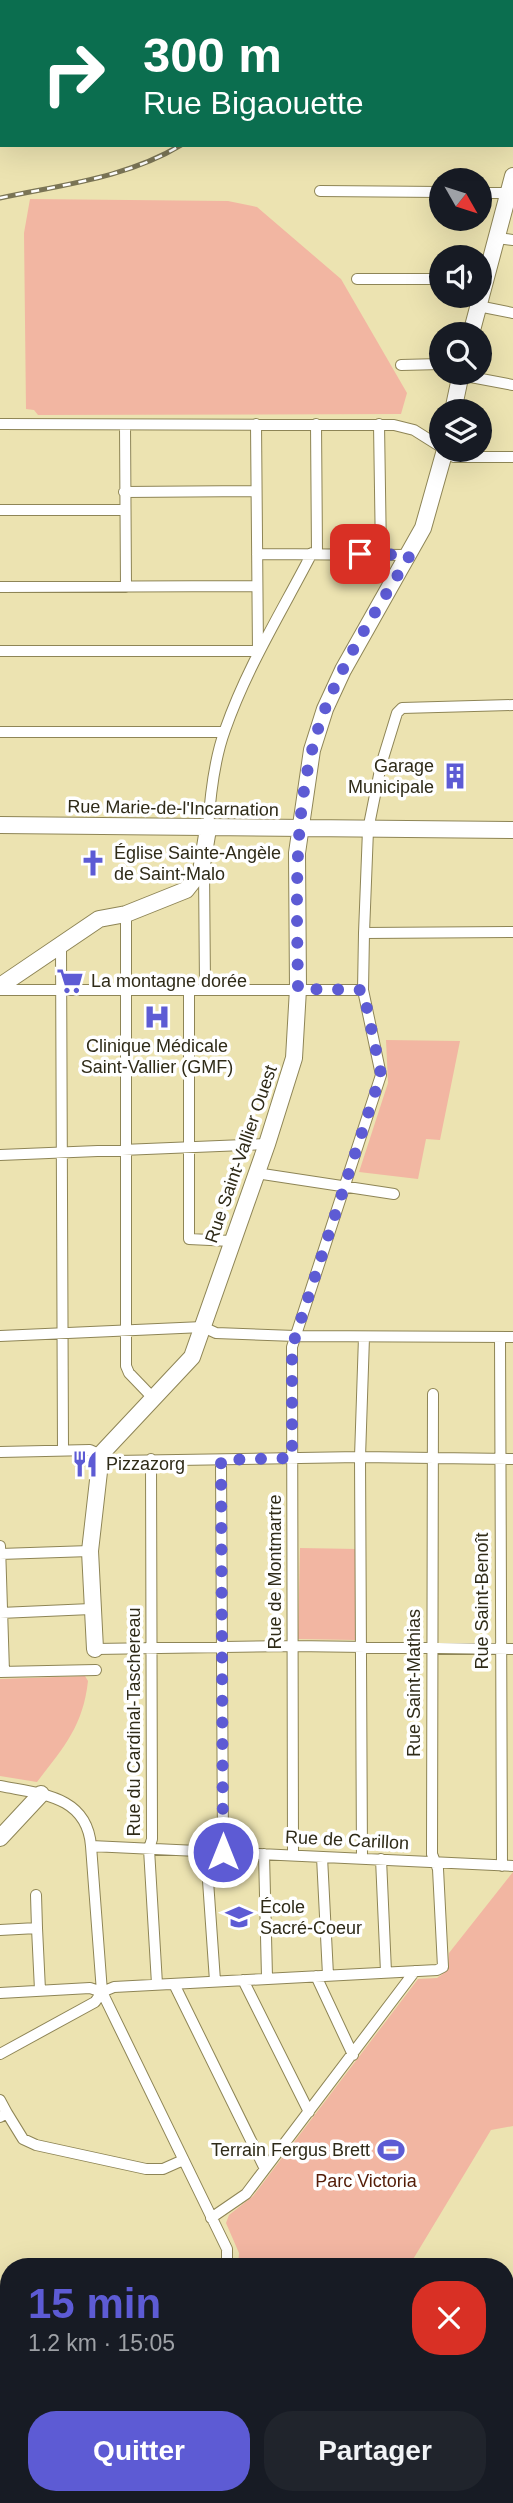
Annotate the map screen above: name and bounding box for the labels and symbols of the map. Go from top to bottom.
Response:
north arrow [429,168,492,231]
pin [330,524,390,584]
place label: Garage Municipale [348,756,434,797]
building icon: Garage Municipale [440,761,470,791]
street label: Rue Marie-de-l'Incarnation [67,796,279,820]
place label: Église Sainte-Angèle de Saint-Malo [114,843,281,884]
church icon: Église Sainte-Angèle de Saint-Malo [78,848,108,878]
supermarket icon: La montagne dorée [55,966,85,996]
place label: La montagne dorée [91,971,247,991]
hospital icon: Clinique Médicale Saint-Vallier (GMF) [142,1002,172,1032]
place label: Clinique Médicale Saint-Vallier (GMF) [81,1036,233,1077]
street label: Rue Saint-Vallier Ouest [201,1062,281,1246]
restaurant icon: Pizzazorg [70,1449,100,1479]
place label: Pizzazorg [106,1454,185,1474]
street label: Rue de Montmartre [265,1494,285,1650]
street label: Rue Saint-Benoît [472,1532,492,1670]
street label: Rue du Cardinal-Taschereau [124,1607,144,1837]
street label: Rue Saint-Mathias [404,1609,424,1757]
position arrow [186,1815,260,1889]
street label: Rue de Carillon [285,1827,409,1853]
place label: École Sacré-Coeur [260,1897,362,1938]
school or university icon: École Sacré-Coeur [224,1902,254,1932]
sports icon: Terrain Fergus Brett [376,2135,406,2165]
place label: Terrain Fergus Brett [211,2140,370,2160]
park label: Parc Victoria [315,2171,418,2191]

